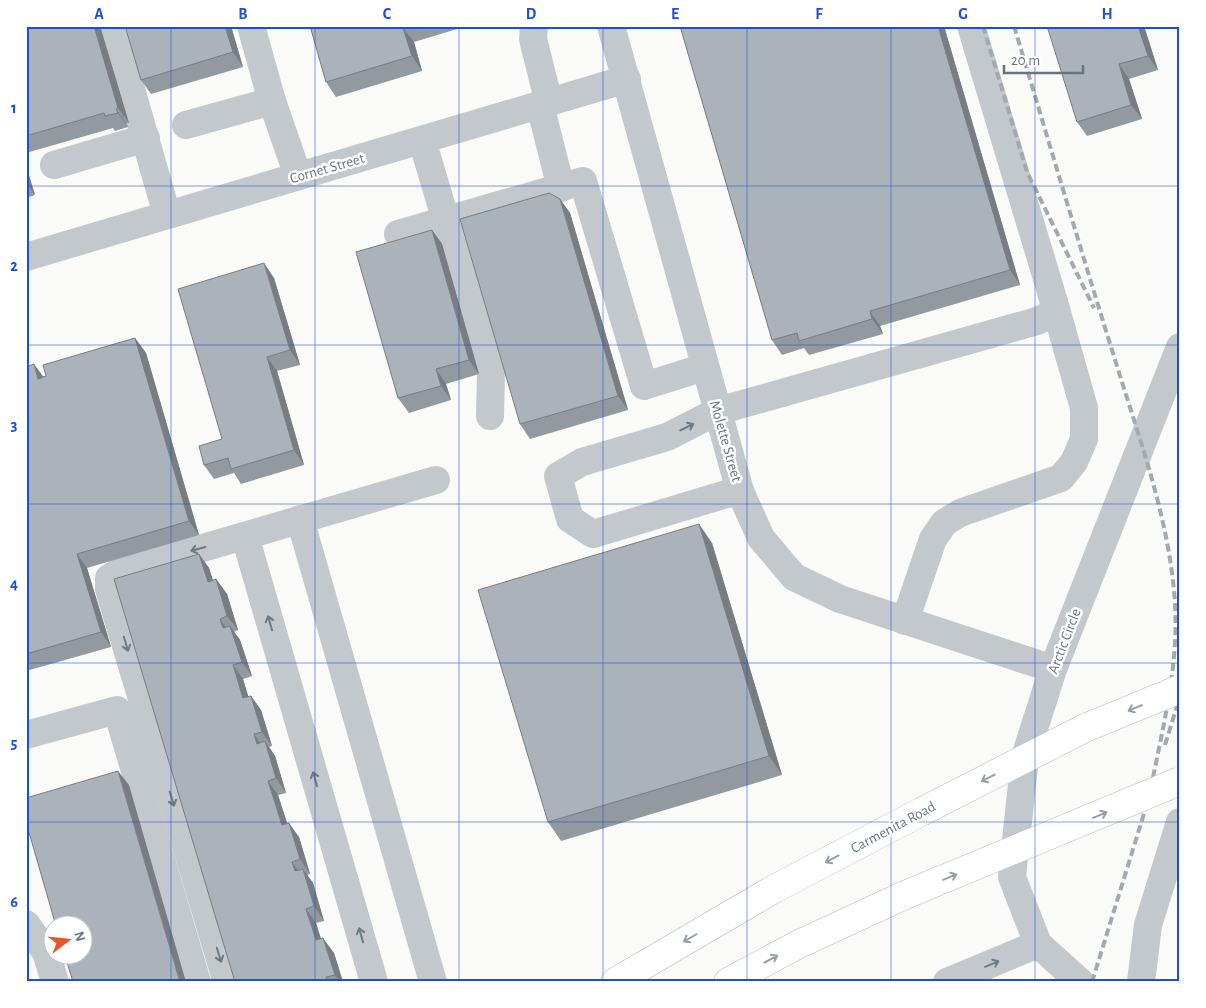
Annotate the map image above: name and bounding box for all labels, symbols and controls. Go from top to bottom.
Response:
text: A [94,6,104,22]
text: B [238,6,248,22]
text: C [383,6,392,22]
text: D [526,6,537,22]
text: E [671,6,679,22]
text: F [815,6,823,22]
text: G [958,6,968,22]
text: H [1101,6,1113,22]
scale bar [1004,42,1082,74]
text: 20 m [1011,53,1040,68]
text: 1 [11,100,17,116]
street label: Cornet Street [288,151,366,186]
text: 2 [10,258,18,274]
street label: Molette Street [707,399,744,484]
text: 3 [11,417,18,433]
one-way arrow [679,422,694,432]
one-way arrow [190,545,206,555]
text: 4 [10,576,18,592]
street label: Arctic Circle [1045,606,1084,676]
one-way arrow [265,615,274,631]
one-way arrow [121,635,131,651]
one-way arrow [1128,703,1143,713]
text: 5 [11,735,18,751]
one-way arrow [310,771,320,787]
one-way arrow [981,773,996,783]
one-way arrow [168,791,178,807]
street label: Carmenita Road [848,799,938,856]
one-way arrow [1092,809,1107,819]
one-way arrow [824,854,839,864]
one-way arrow [942,871,957,881]
text: 6 [10,894,18,910]
north arrow [42,916,92,966]
one-way arrow [355,927,365,943]
text: N [71,930,88,943]
one-way arrow [683,934,697,944]
one-way arrow [214,947,224,963]
one-way arrow [764,954,779,964]
one-way arrow [984,958,999,968]

